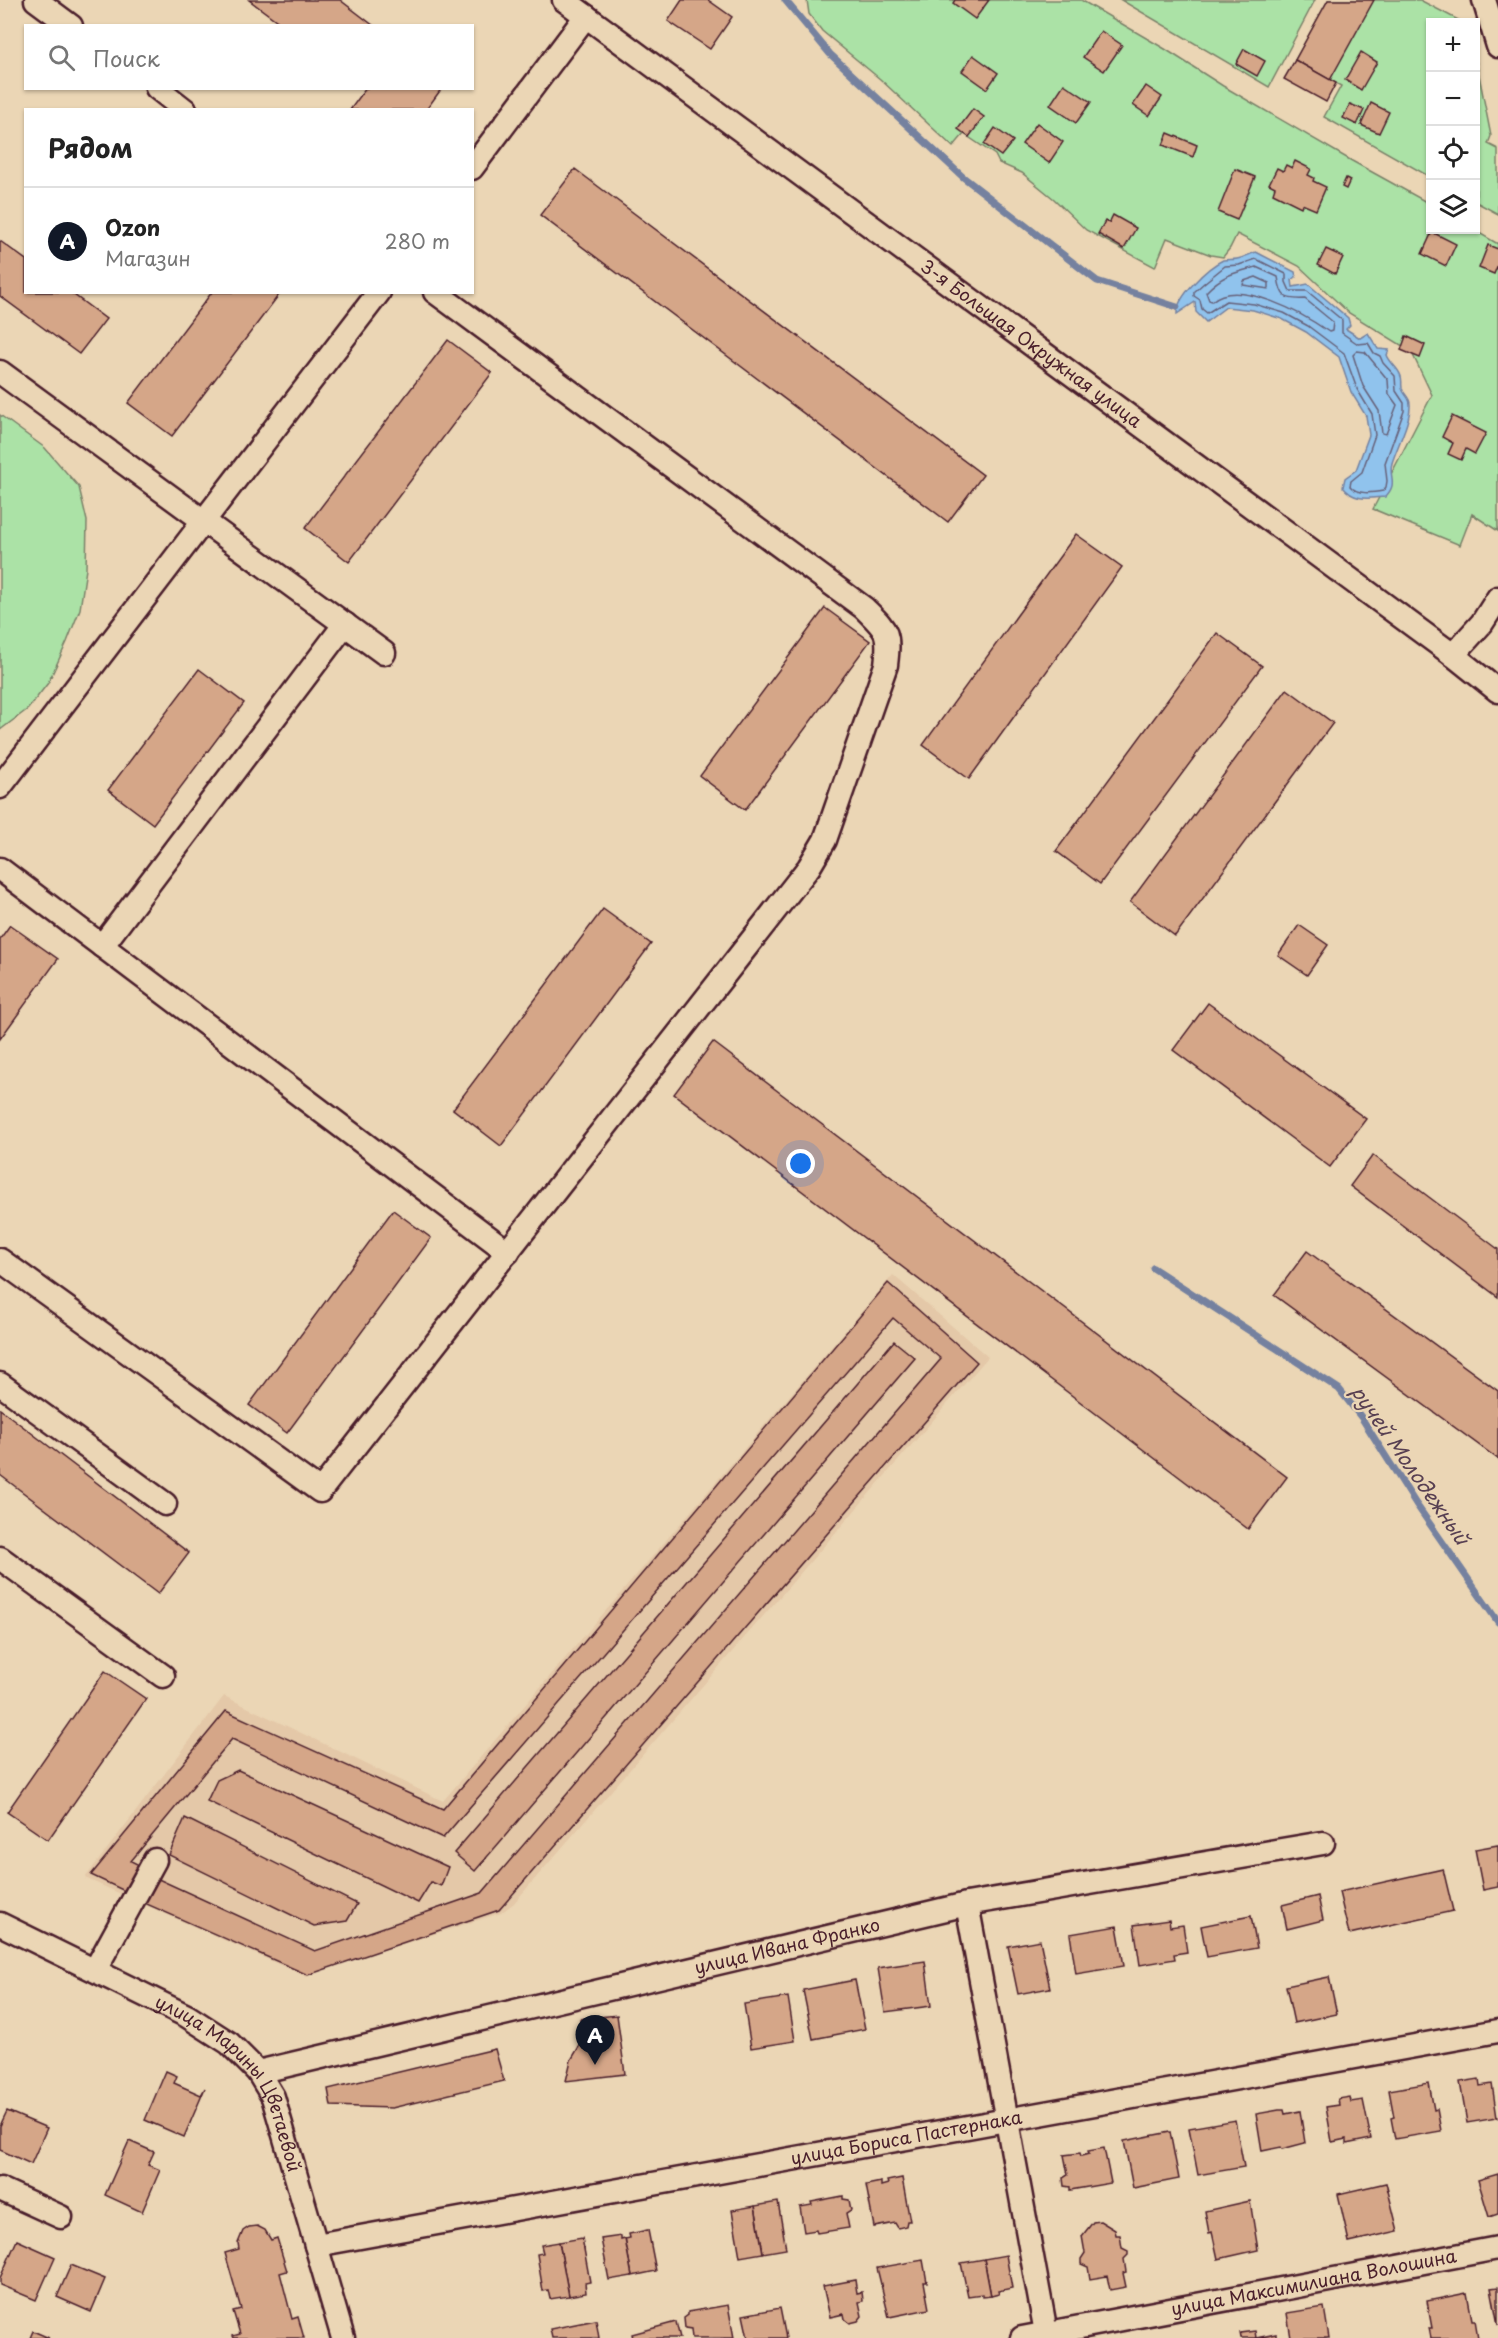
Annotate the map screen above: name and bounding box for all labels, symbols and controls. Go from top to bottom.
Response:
map controls [1426,18,1480,234]
button: + [1426,18,1480,72]
search box [24,24,474,90]
icon: search [45,41,78,74]
text: Поиск [93,41,160,74]
button: − [1426,72,1480,126]
button: locate [1426,126,1480,180]
text: Рядом [48,128,133,167]
button: layers [1426,180,1480,234]
text: Ozon [105,210,160,243]
text: A [60,226,75,256]
text: 280 m [385,226,450,256]
text: Магазин [105,243,191,273]
street label: 3-я Большая Окружная улица [916,252,1149,434]
your location [786,1149,815,1178]
water label: ручей Молодежный [1344,1378,1479,1552]
street label: улица Ивана Франко [692,1910,882,1980]
street label: улица Марины Цветаевой [151,1987,309,2175]
pin: A [576,2016,614,2065]
street label: улица Бориса Пастернака [788,2102,1025,2171]
street label: улица Максимилиана Волошина [1169,2241,1459,2322]

